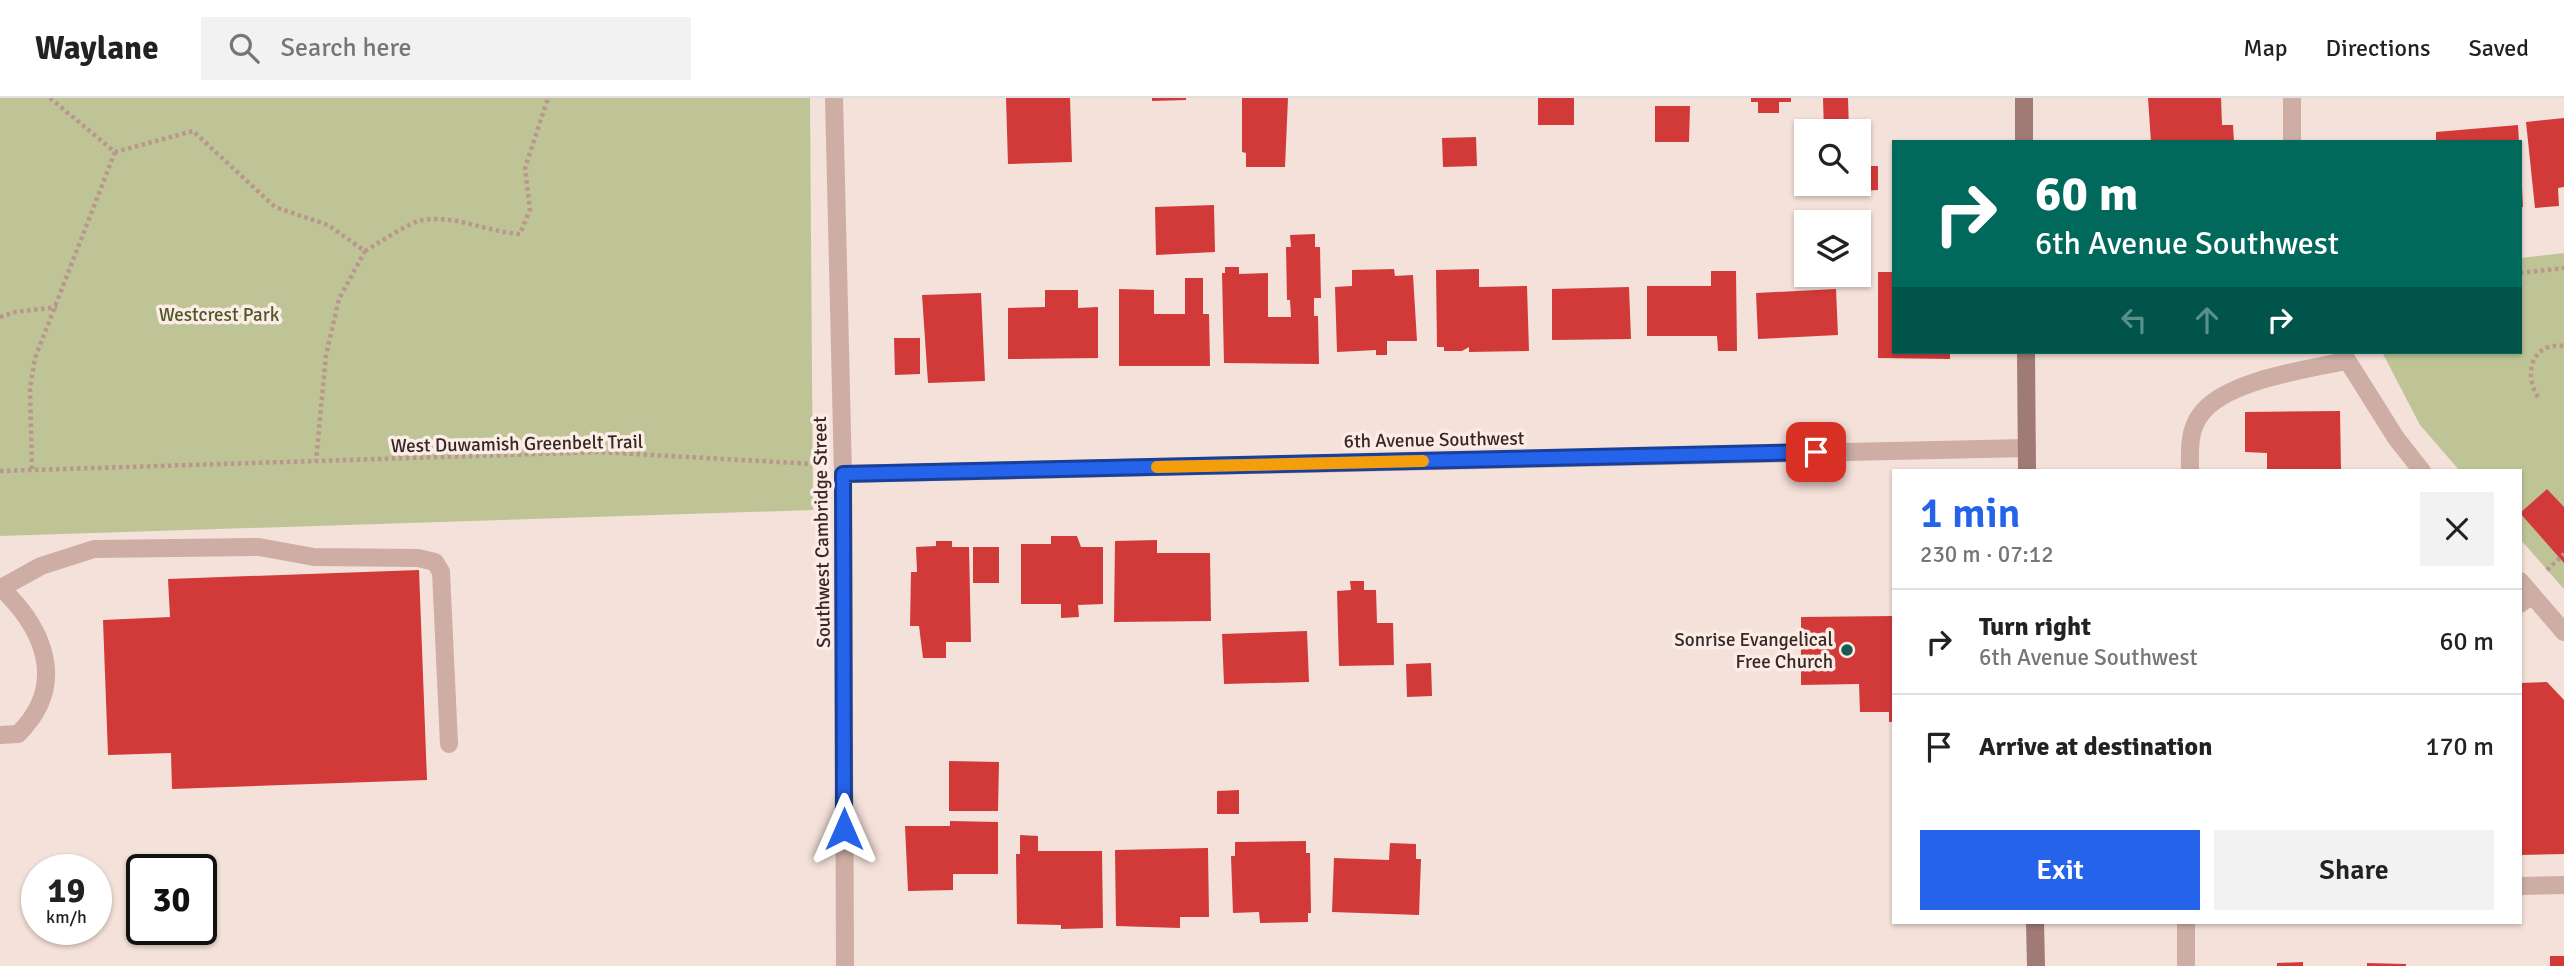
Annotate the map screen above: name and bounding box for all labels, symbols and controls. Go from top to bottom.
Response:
search box [201,17,691,80]
text: Waylane [35,28,159,69]
icon: search [225,29,263,67]
text: Search here [281,32,412,64]
text: Map [2243,33,2288,63]
text: Directions [2326,33,2431,63]
text: Saved [2469,33,2529,63]
map controls [1794,119,1871,287]
button: search [1794,119,1871,196]
text: 60 m [2035,164,2138,224]
icon: right [1920,168,2011,259]
button: layers [1794,210,1871,287]
text: 6th Avenue Southwest [2035,224,2339,263]
icon: left [2115,301,2153,339]
icon: ahead [2188,301,2226,339]
icon: right [2261,301,2299,339]
park label: Westcrest Park [159,303,280,327]
street label: Southwest Cambridge Street [808,416,836,648]
pin [1786,422,1846,482]
street label: 6th Avenue Southwest [1344,426,1525,454]
street label: West Duwamish Greenbelt Trail [391,430,644,458]
icon: arrive [1797,433,1835,471]
text: 1 min [1920,488,2021,539]
button: close [2420,492,2494,566]
text: 230 m · 07:12 [1920,540,2054,569]
text: Turn right [1979,611,2091,643]
icon: right [1920,623,1958,661]
text: 60 m [2439,626,2494,658]
place label: Sonrise Evangelical Free Church [1674,628,1833,674]
marker: Sonrise Evangelical Free Church [1839,642,1855,658]
text: 6th Avenue Southwest [1979,643,2198,672]
icon: arrive [1920,728,1958,766]
text: Arrive at destination [1979,731,2212,763]
text: 170 m [2425,731,2494,763]
position arrow [807,792,881,866]
button: Exit [1920,830,2200,910]
button: Share [2214,830,2494,910]
speed limit sign: 30 [126,854,217,945]
text: 19 [48,869,85,912]
text: km/h [46,906,87,928]

